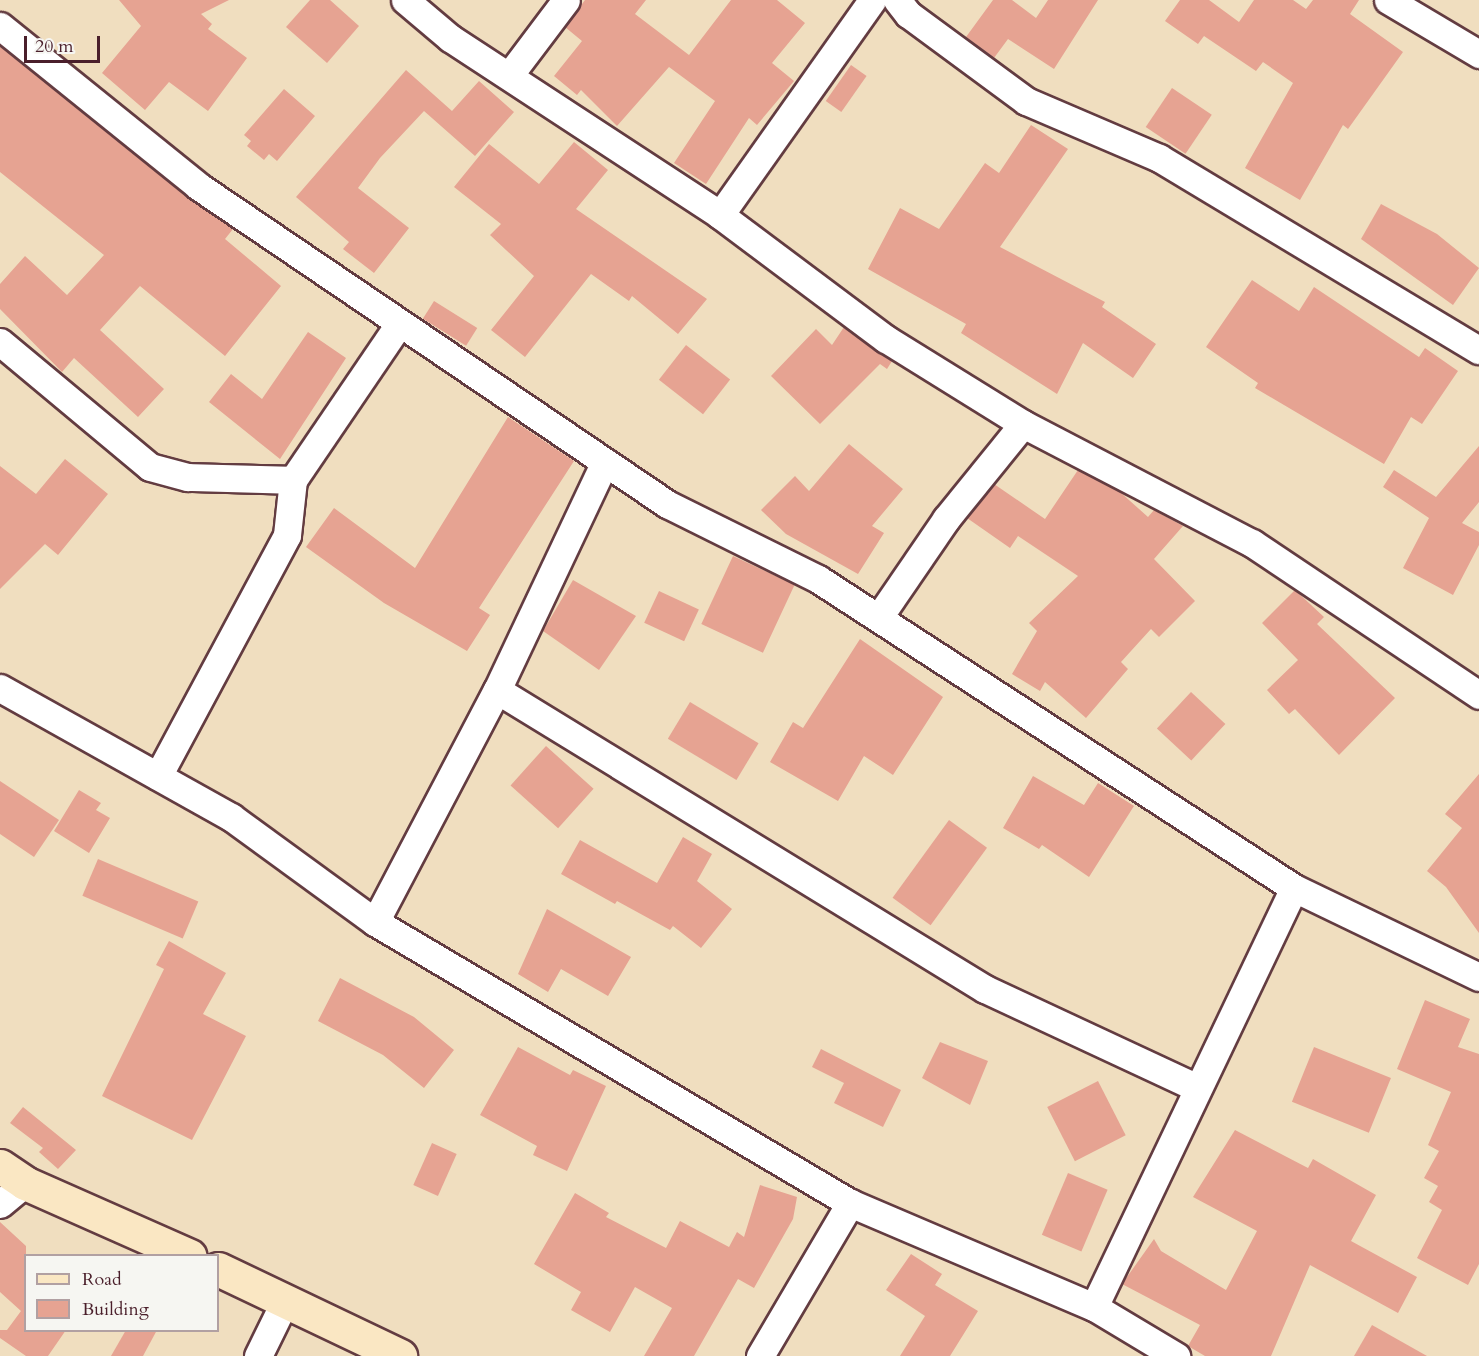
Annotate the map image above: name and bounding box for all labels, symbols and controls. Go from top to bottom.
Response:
scale bar [27,24,104,62]
text: 20 m [35,34,74,59]
legend [24,1254,219,1332]
text: Road [82,1267,122,1292]
text: Building [82,1297,149,1322]

